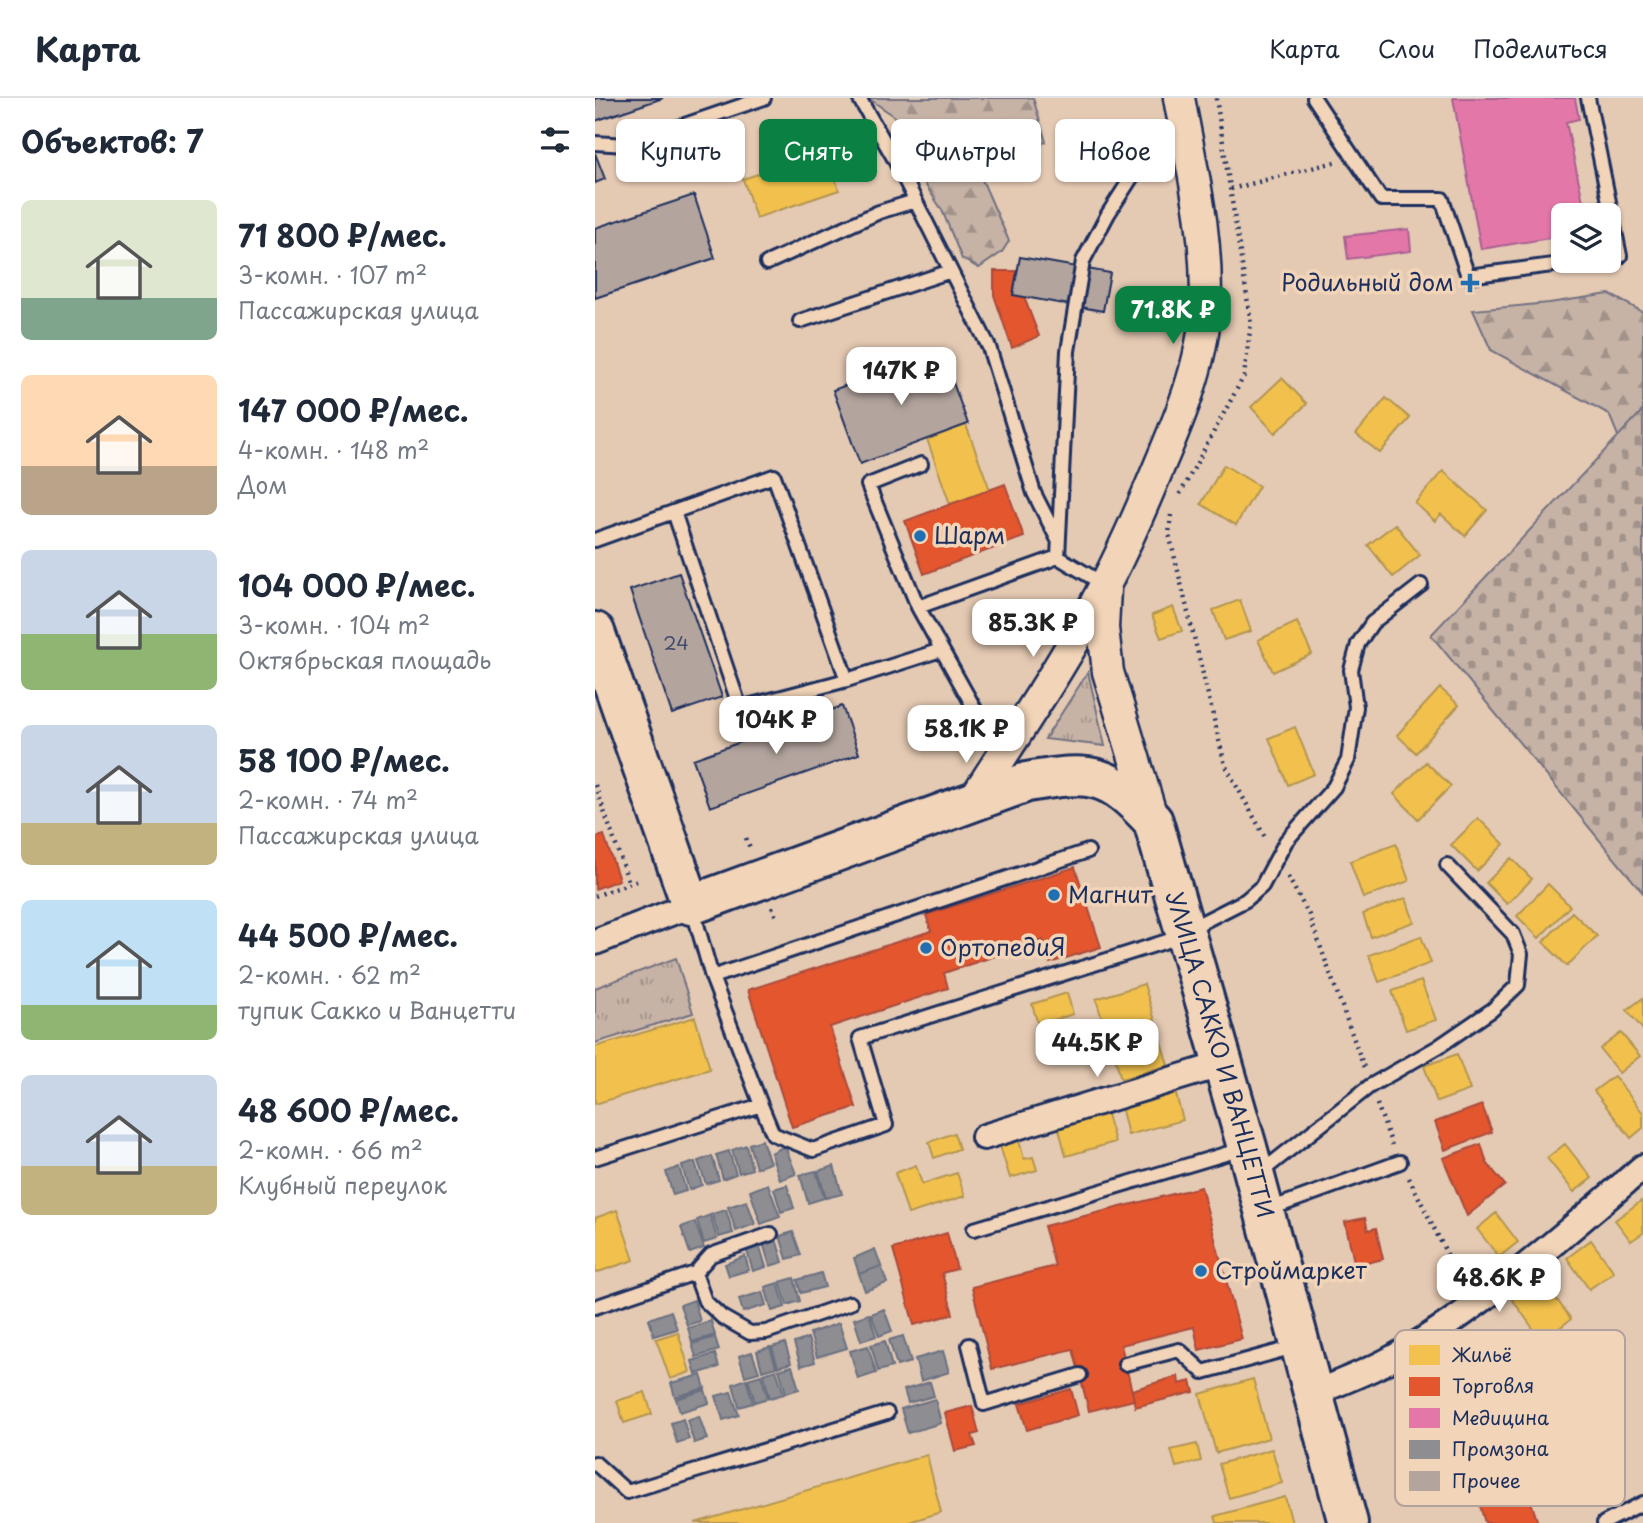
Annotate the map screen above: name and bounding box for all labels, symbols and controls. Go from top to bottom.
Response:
text: Карта [35,23,141,73]
text: Карта [1269,30,1340,66]
text: Слои [1378,30,1435,66]
text: Поделиться [1473,30,1608,66]
text: Объектов: 7 [21,118,204,163]
chip: Купить [616,119,745,182]
chip: Снять [759,119,877,182]
chip: Фильтры [891,119,1041,182]
chip: Новое [1055,119,1175,182]
icon: filters [536,121,574,159]
map controls [1551,203,1621,273]
button: layers [1551,203,1621,273]
text: 71 800 ₽/мес. [238,212,447,257]
icon: home [77,228,161,312]
text: 3-комн. · 107 m² [238,257,427,292]
place label: Родильный дом [1281,264,1454,299]
marker: Родильный дом [1460,273,1480,293]
pin: 71.8K ₽ [1108,286,1238,346]
text: 71.8K ₽ [1131,291,1215,326]
text: Пассажирская улица [238,292,479,327]
pin: 147K ₽ [844,348,958,407]
text: 147K ₽ [862,352,940,387]
text: 147 000 ₽/мес. [238,387,469,432]
icon: home [77,403,161,487]
text: 4-комн. · 148 m² [238,432,429,467]
text: Дом [238,467,287,502]
place label: Шарм [934,517,1005,552]
marker: Шарм [912,528,928,544]
text: 104 000 ₽/мес. [238,562,475,607]
icon: home [77,578,161,662]
pin: 85.3K ₽ [968,600,1098,659]
text: 85.3K ₽ [988,604,1078,639]
text: 3-комн. · 104 m² [238,607,430,642]
house number: 24 [663,628,689,656]
text: Октябрьская площадь [238,642,491,677]
pin: 104K ₽ [719,696,833,756]
text: 104K ₽ [735,701,817,736]
pin: 58.1K ₽ [901,706,1031,765]
text: 58.1K ₽ [923,710,1009,745]
text: 58 100 ₽/мес. [238,737,450,782]
icon: home [77,753,161,837]
text: 2-комн. · 74 m² [238,782,418,817]
text: Пассажирская улица [238,817,479,852]
place label: Магнит [1068,876,1154,911]
marker: Магнит [1046,887,1062,903]
street label: УЛИЦА САККО И ВАНЦЕТТИ [1158,887,1284,1222]
text: 44 500 ₽/мес. [238,912,458,957]
icon: home [77,928,161,1012]
place label: ОртопедиЯ [940,929,1066,964]
marker: ОртопедиЯ [918,940,934,956]
text: 2-комн. · 62 m² [238,957,421,992]
text: тупик Сакко и Ванцетти [238,992,516,1027]
pin: 44.5K ₽ [1032,1020,1162,1079]
text: 44.5K ₽ [1052,1024,1142,1059]
text: 48 600 ₽/мес. [238,1087,459,1132]
icon: home [77,1103,161,1187]
text: 2-комн. · 66 m² [238,1132,423,1167]
text: Клубный переулок [238,1167,447,1202]
place label: Строймаркет [1215,1252,1368,1287]
pin: 48.6K ₽ [1434,1254,1564,1314]
text: 48.6K ₽ [1453,1259,1545,1294]
marker: Строймаркет [1193,1263,1209,1279]
legend [1395,1330,1625,1506]
text: Жильё [1451,1340,1512,1368]
text: Торговля [1452,1371,1534,1399]
text: Медицина [1452,1403,1549,1431]
text: Промзона [1452,1434,1549,1462]
text: Прочее [1452,1466,1521,1494]

